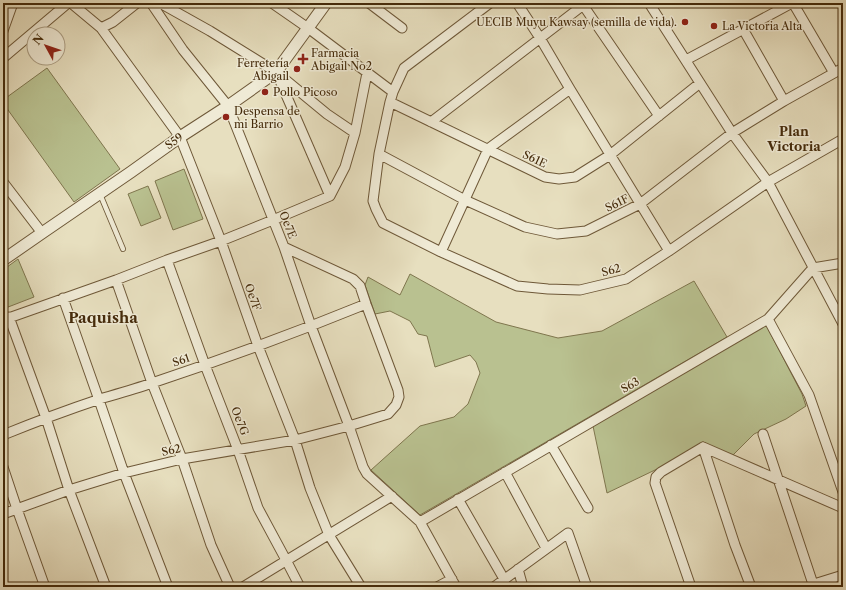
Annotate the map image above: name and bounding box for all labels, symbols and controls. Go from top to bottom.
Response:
place label: UECIB Muyu Kawsay (semilla de vida). [476,15,677,29]
marker: UECIB Muyu Kawsay (semilla de vida). [680,17,690,27]
place label: La Victoria Alta [722,19,803,33]
marker: La Victoria Alta [709,21,719,31]
north arrow [26,26,66,66]
text: N [30,31,47,48]
place label: Farmacia Abigail No2 [310,46,372,73]
marker: Farmacia Abigail No2 [298,54,308,64]
place label: Ferretería Abigail [237,56,290,83]
marker: Ferretería Abigail [292,64,302,74]
place label: Pollo Picoso [273,85,338,99]
marker: Pollo Picoso [260,87,270,97]
place label: Despensa de mi Barrio [234,104,300,131]
marker: Despensa de mi Barrio [221,112,231,122]
district label: Plan Victoria [766,123,821,154]
street label: S59 [162,130,186,152]
street label: S61E [521,147,550,171]
street label: S61F [603,191,631,215]
street label: Oe7E [276,209,300,241]
street label: S62 [600,261,622,279]
street label: Oe7F [242,282,264,312]
district label: Paquisha [68,308,138,327]
street label: S61 [170,350,192,369]
street label: S63 [618,374,642,396]
street label: Oe7G [228,405,252,437]
street label: S62 [160,441,182,459]

